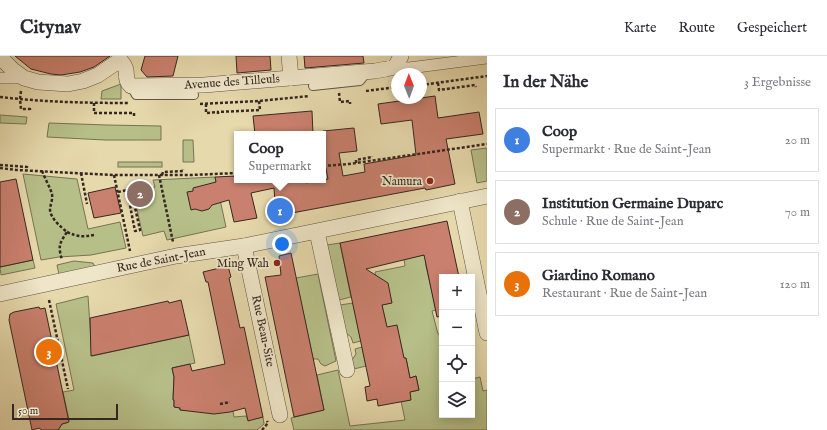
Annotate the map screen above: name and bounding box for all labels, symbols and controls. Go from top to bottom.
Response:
text: Citynav [20,16,81,40]
text: Karte [624,19,656,37]
text: Route [678,19,715,37]
text: Gespeichert [737,19,807,37]
north arrow [391,68,427,104]
street label: Avenue des Tilleuls [183,71,280,93]
text: In der Nähe [503,72,588,93]
text: 3 Ergebnisse [744,74,811,91]
text: Coop [542,122,577,141]
popup [234,131,326,183]
text: 1 [515,132,519,149]
text: 20 m [785,132,810,149]
text: Coop [249,139,284,158]
text: Supermarkt · Rue de Saint-Jean [542,141,711,158]
text: Supermarkt [249,158,312,175]
place label: Namura [382,174,423,189]
marker: Namura [425,176,435,186]
pin: 2 [127,179,153,209]
text: Institution Germaine Duparc [542,194,723,213]
pin: 1 [267,196,293,226]
text: 2 [514,204,520,221]
text: 70 m [785,204,810,221]
text: Schule · Rue de Saint-Jean [542,213,684,230]
your location [272,234,292,254]
street label: Rue de Saint-Jean [115,244,208,277]
place label: Ming Wah [217,256,270,271]
marker: Ming Wah [272,258,282,268]
text: Giardino Romano [542,266,655,285]
map controls [439,274,475,418]
button: + [439,274,475,310]
text: 3 [515,276,519,293]
text: 120 m [780,276,810,293]
text: Restaurant · Rue de Saint-Jean [542,285,707,302]
street label: Rue Beau-Site [248,294,278,369]
button: − [439,310,475,346]
pin: 3 [36,337,62,367]
button: locate [439,346,475,382]
button: layers [439,382,475,418]
scale bar [12,402,118,421]
text: 50 m [18,404,38,418]

